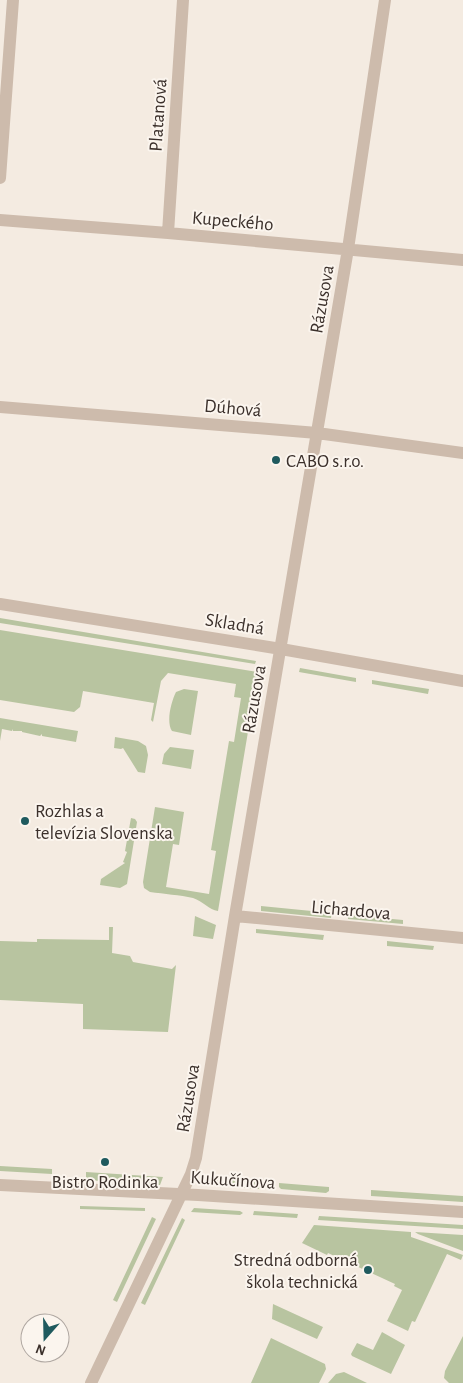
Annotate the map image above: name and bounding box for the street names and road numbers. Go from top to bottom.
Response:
street label: Platanová [146,78,171,152]
street label: Kupeckého [191,208,274,235]
street label: Rázusova [307,263,338,335]
street label: Dúhová [203,397,263,420]
street label: Skladná [204,610,266,639]
street label: Rázusova [239,663,270,735]
street label: Lichardova [310,898,392,923]
street label: Rázusova [174,1062,203,1134]
street label: Kukučínova [190,1168,276,1193]

